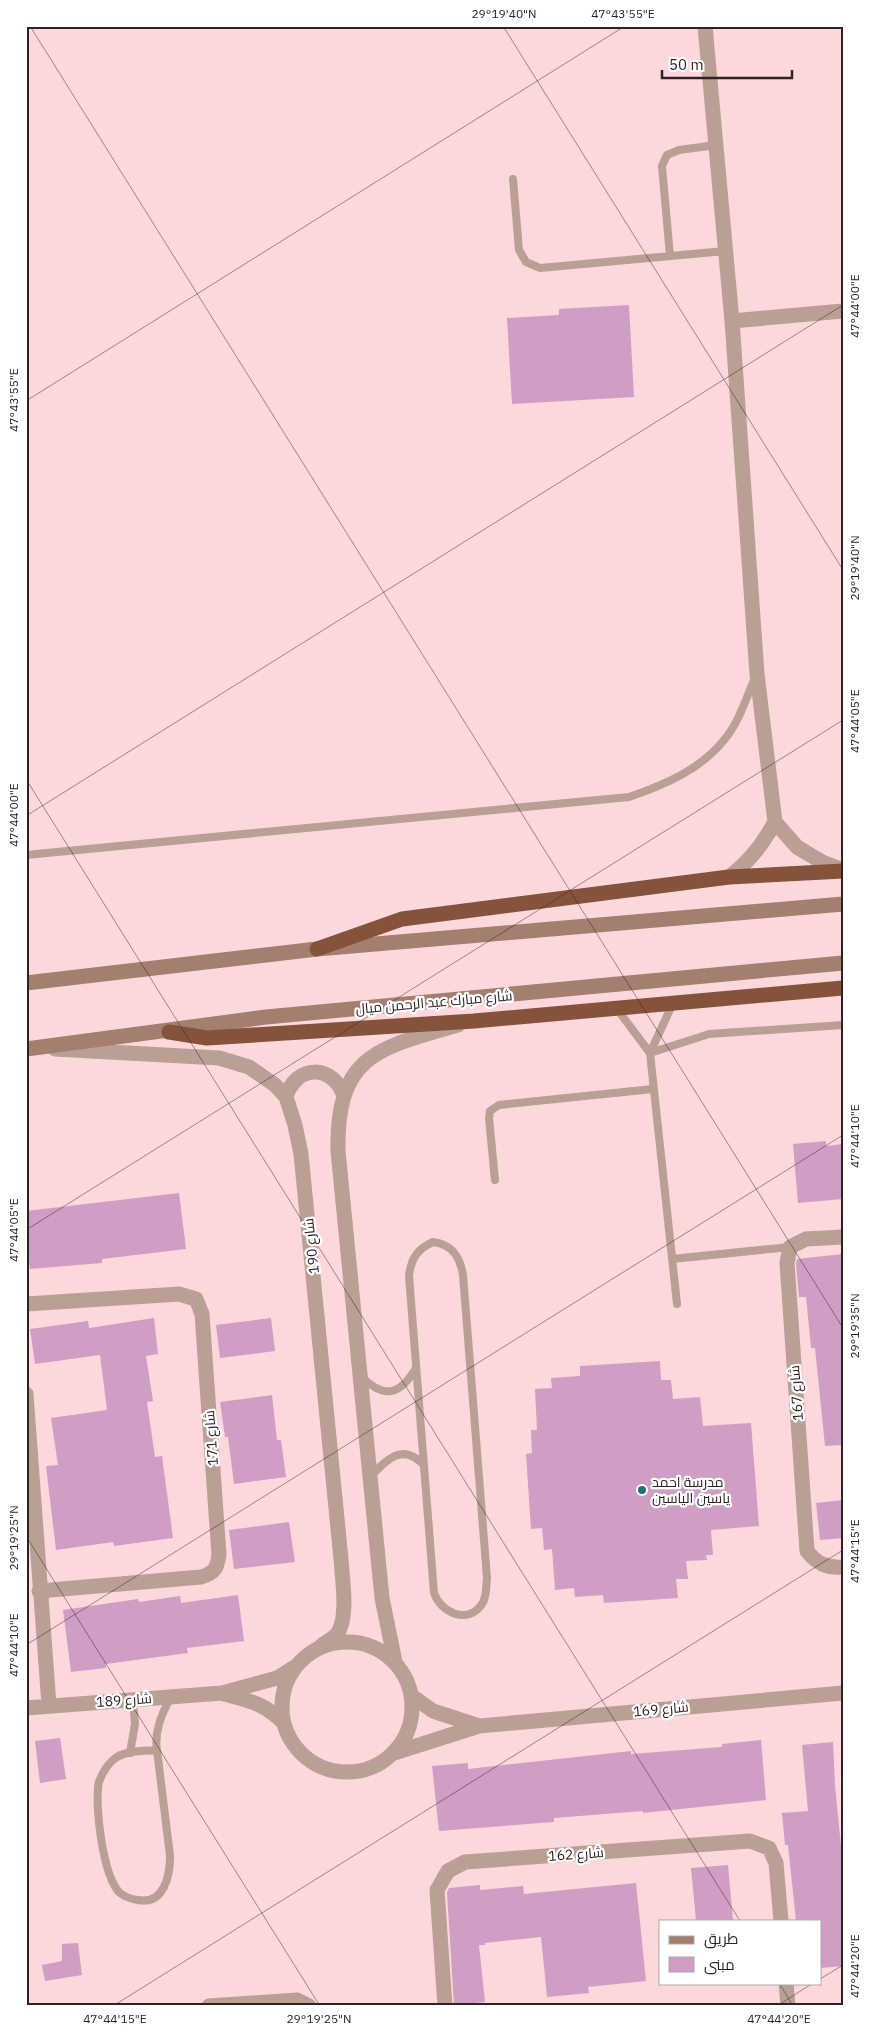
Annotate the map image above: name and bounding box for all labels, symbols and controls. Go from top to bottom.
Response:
text: 29°19'40"N [471,6,537,21]
text: 47°43'55"E [591,6,655,21]
scale bar [662,48,792,80]
text: 50 m [669,55,704,74]
text: 47°44'00"E [847,274,862,338]
text: 47°43'55"E [6,368,21,432]
text: 29°19'40"N [847,535,862,601]
text: 47°44'05"E [847,689,862,753]
text: 47°44'00"E [6,783,21,847]
street label: شارع مبارك عبد الرحمن ميال [355,986,513,1018]
text: 47°44'10"E [847,1104,862,1168]
text: 47°44'05"E [6,1198,21,1262]
street label: شارع 190 [299,1217,323,1275]
text: 29°19'35"N [847,1293,862,1359]
street label: شارع 167 [785,1365,807,1421]
street label: شارع 171 [200,1410,222,1466]
place label: مدرسة احمد ياسين الياسين [652,1473,730,1507]
marker: مدرسة احمد ياسين الياسين [636,1484,648,1496]
text: 29°19'25"N [6,1505,21,1571]
text: 47°44'15"E [847,1519,862,1583]
text: 47°44'10"E [6,1613,21,1677]
street label: شارع 189 [96,1689,152,1711]
street label: شارع 169 [633,1698,689,1720]
street label: شارع 162 [548,1843,604,1865]
legend [659,1920,822,1984]
text: طريق [704,1929,738,1949]
text: 47°44'20"E [847,1934,862,1998]
text: مبنى [704,1955,735,1975]
text: 47°44'15"E [83,2011,147,2026]
text: 29°19'25"N [286,2011,352,2026]
text: 47°44'20"E [747,2011,811,2026]

